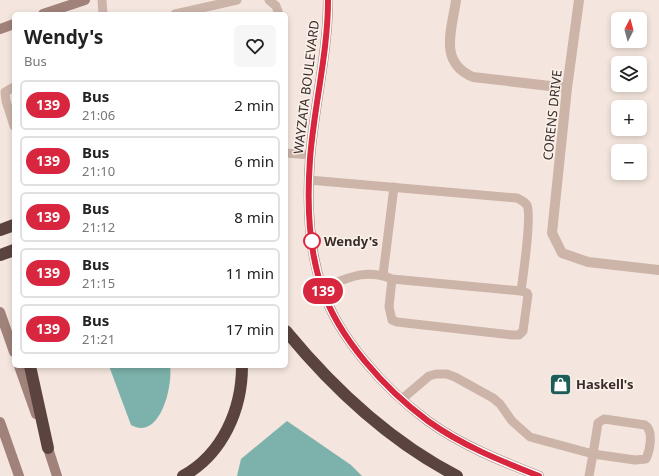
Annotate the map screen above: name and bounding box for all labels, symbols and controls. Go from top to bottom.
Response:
north arrow [611,12,647,48]
map controls [611,12,647,180]
street label: WAYZATA BOULEVARD [289,19,323,155]
text: Wendy's [24,24,103,50]
button: heart [234,25,276,67]
text: Bus [24,52,47,70]
button: layers [611,56,647,92]
street label: CORENS DRIVE [538,69,566,161]
text: Bus [82,86,109,106]
text: 139 [36,95,60,114]
text: 2 min [234,95,274,115]
button: + [611,100,647,136]
text: 21:06 [82,106,115,124]
text: Bus [82,142,109,162]
button: − [611,144,647,180]
text: 139 [36,151,60,170]
text: 6 min [234,151,274,171]
text: 21:10 [82,162,115,180]
text: Bus [82,198,109,218]
text: 139 [36,207,60,226]
text: 8 min [234,207,274,227]
text: 21:12 [82,218,115,236]
marker: Wendy's [303,232,321,250]
place label: Wendy's [324,232,378,250]
text: Bus [82,254,109,274]
text: 139 [36,263,60,282]
text: 11 min [226,263,274,283]
text: 21:15 [82,274,115,292]
line badge: 139 [300,278,346,304]
text: 139 [311,281,335,300]
text: Bus [82,310,109,330]
text: 139 [36,319,60,338]
text: 17 min [226,319,274,339]
text: 21:21 [82,330,115,348]
shop icon: Haskell's [547,371,573,397]
place label: Haskell's [576,375,633,393]

